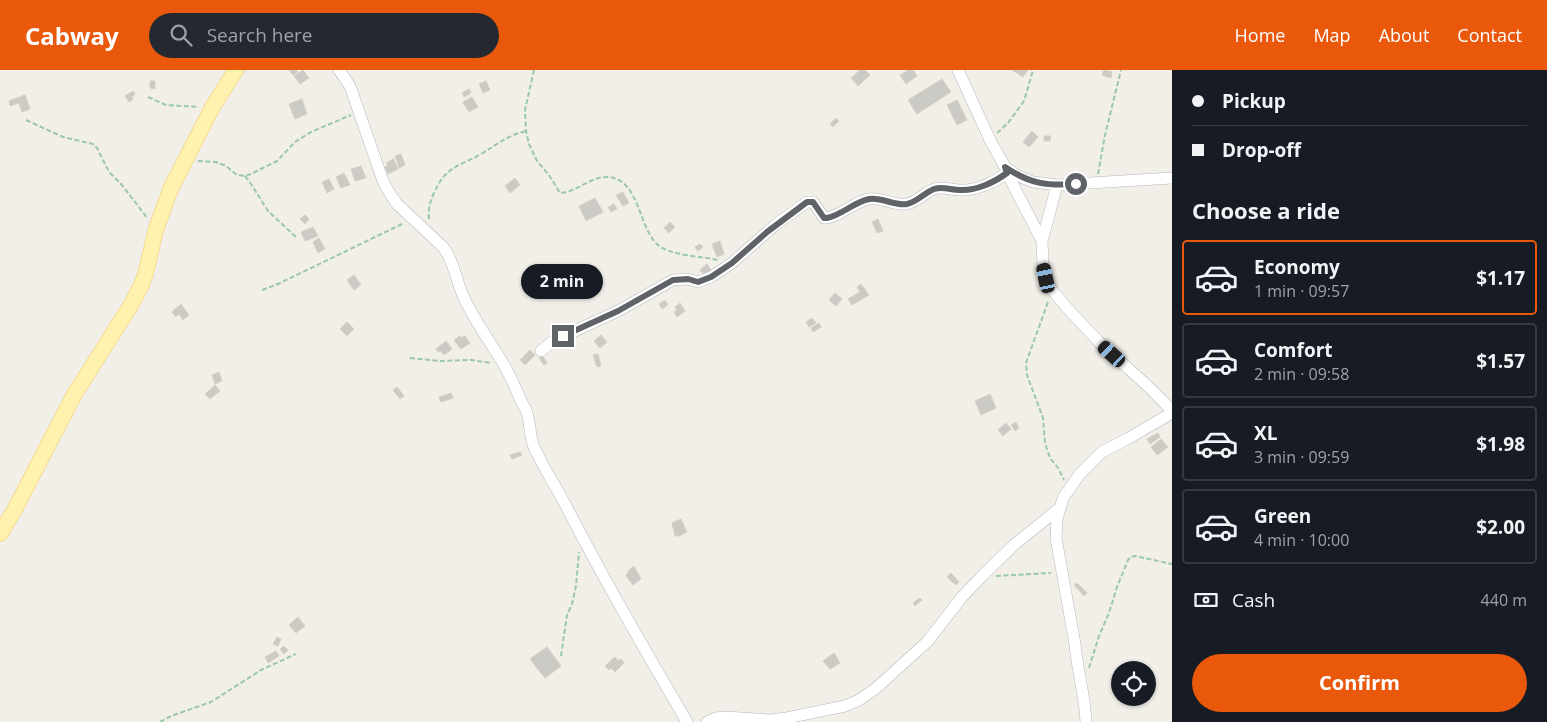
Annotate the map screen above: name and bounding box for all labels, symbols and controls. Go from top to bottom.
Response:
search box [149,13,499,58]
text: Cabway [25,19,119,52]
icon: search [167,21,195,49]
text: Search here [207,22,313,48]
text: Home [1235,23,1285,47]
text: Map [1313,23,1351,47]
text: About [1379,23,1429,47]
text: Contact [1457,23,1522,47]
text: Pickup [1222,88,1286,114]
text: Drop-off [1222,137,1301,163]
route start [1065,173,1087,195]
text: Choose a ride [1192,195,1340,225]
text: Economy [1254,254,1340,280]
icon: car [1194,255,1239,300]
car [1035,262,1056,294]
callout: 2 min [522,264,604,298]
text: $1.17 [1476,265,1525,291]
text: 2 min [540,270,584,292]
text: 1 min · 09:57 [1254,280,1349,302]
route end [552,325,574,347]
text: Comfort [1254,337,1333,363]
car [1095,338,1128,370]
icon: car [1194,338,1239,383]
text: $1.57 [1476,348,1525,374]
text: 2 min · 09:58 [1254,363,1349,385]
text: XL [1254,420,1277,446]
icon: car [1194,421,1239,466]
text: $1.98 [1476,431,1525,457]
text: 3 min · 09:59 [1254,446,1349,468]
text: Green [1254,503,1311,529]
icon: car [1194,504,1239,549]
text: $2.00 [1476,514,1525,540]
text: 4 min · 10:00 [1254,529,1349,551]
icon: cash [1192,586,1220,614]
text: Cash [1232,587,1275,613]
text: 440 m [1481,589,1527,611]
button: Confirm [1192,654,1527,712]
map controls [1111,661,1156,706]
button: locate [1111,661,1156,706]

